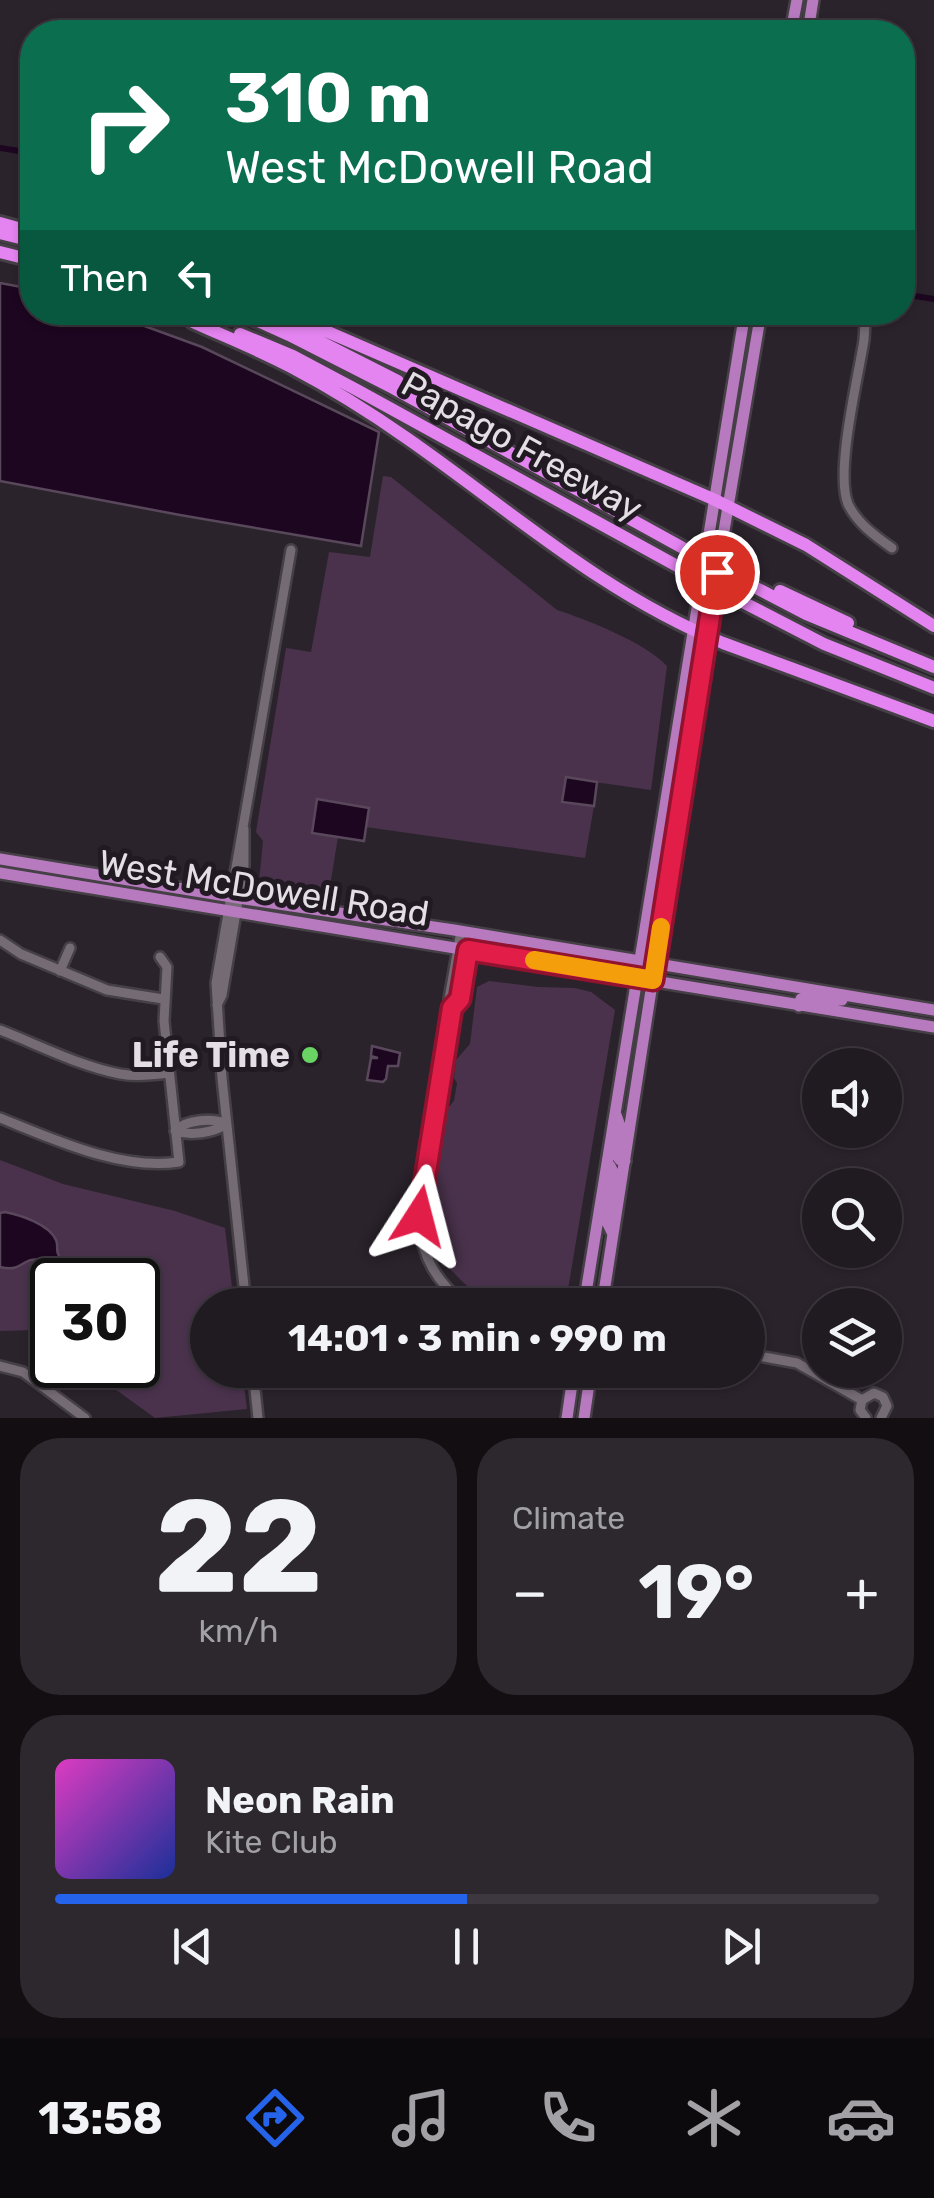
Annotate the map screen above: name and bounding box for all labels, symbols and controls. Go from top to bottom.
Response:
text: 310 m [225,57,432,140]
icon: right [60,60,190,190]
text: West McDowell Road [225,141,654,194]
icon: left [169,250,224,305]
text: Then [60,255,149,301]
street label: Papago Freeway [394,363,650,529]
pin [675,530,760,615]
icon: arrive [690,545,745,600]
street label: West McDowell Road [96,841,432,935]
place label: Life Time [132,1034,290,1076]
marker: Life Time [299,1044,321,1066]
map controls [802,1048,902,1388]
button: sound [802,1048,902,1148]
position arrow [367,1164,471,1268]
button: search [802,1168,902,1268]
speed limit sign: 30 [30,1258,160,1388]
button: layers [802,1288,902,1388]
text: 14:01 · 3 min · 990 m [288,1315,667,1361]
text: 22 [154,1469,323,1624]
text: Climate [512,1499,625,1537]
text: 19° [638,1548,754,1637]
text: − [512,1560,548,1625]
text: + [845,1560,879,1625]
text: km/h [199,1612,278,1650]
text: Neon Rain [205,1777,395,1823]
text: Kite Club [205,1823,338,1861]
icon: previous [165,1919,220,1974]
icon: pause [439,1919,494,1974]
icon: next [714,1919,769,1974]
icon: directions [240,2083,310,2153]
icon: music [386,2083,456,2153]
icon: phone [533,2083,603,2153]
icon: climate [679,2083,749,2153]
icon: car [826,2083,896,2153]
text: 13:58 [38,2092,163,2145]

